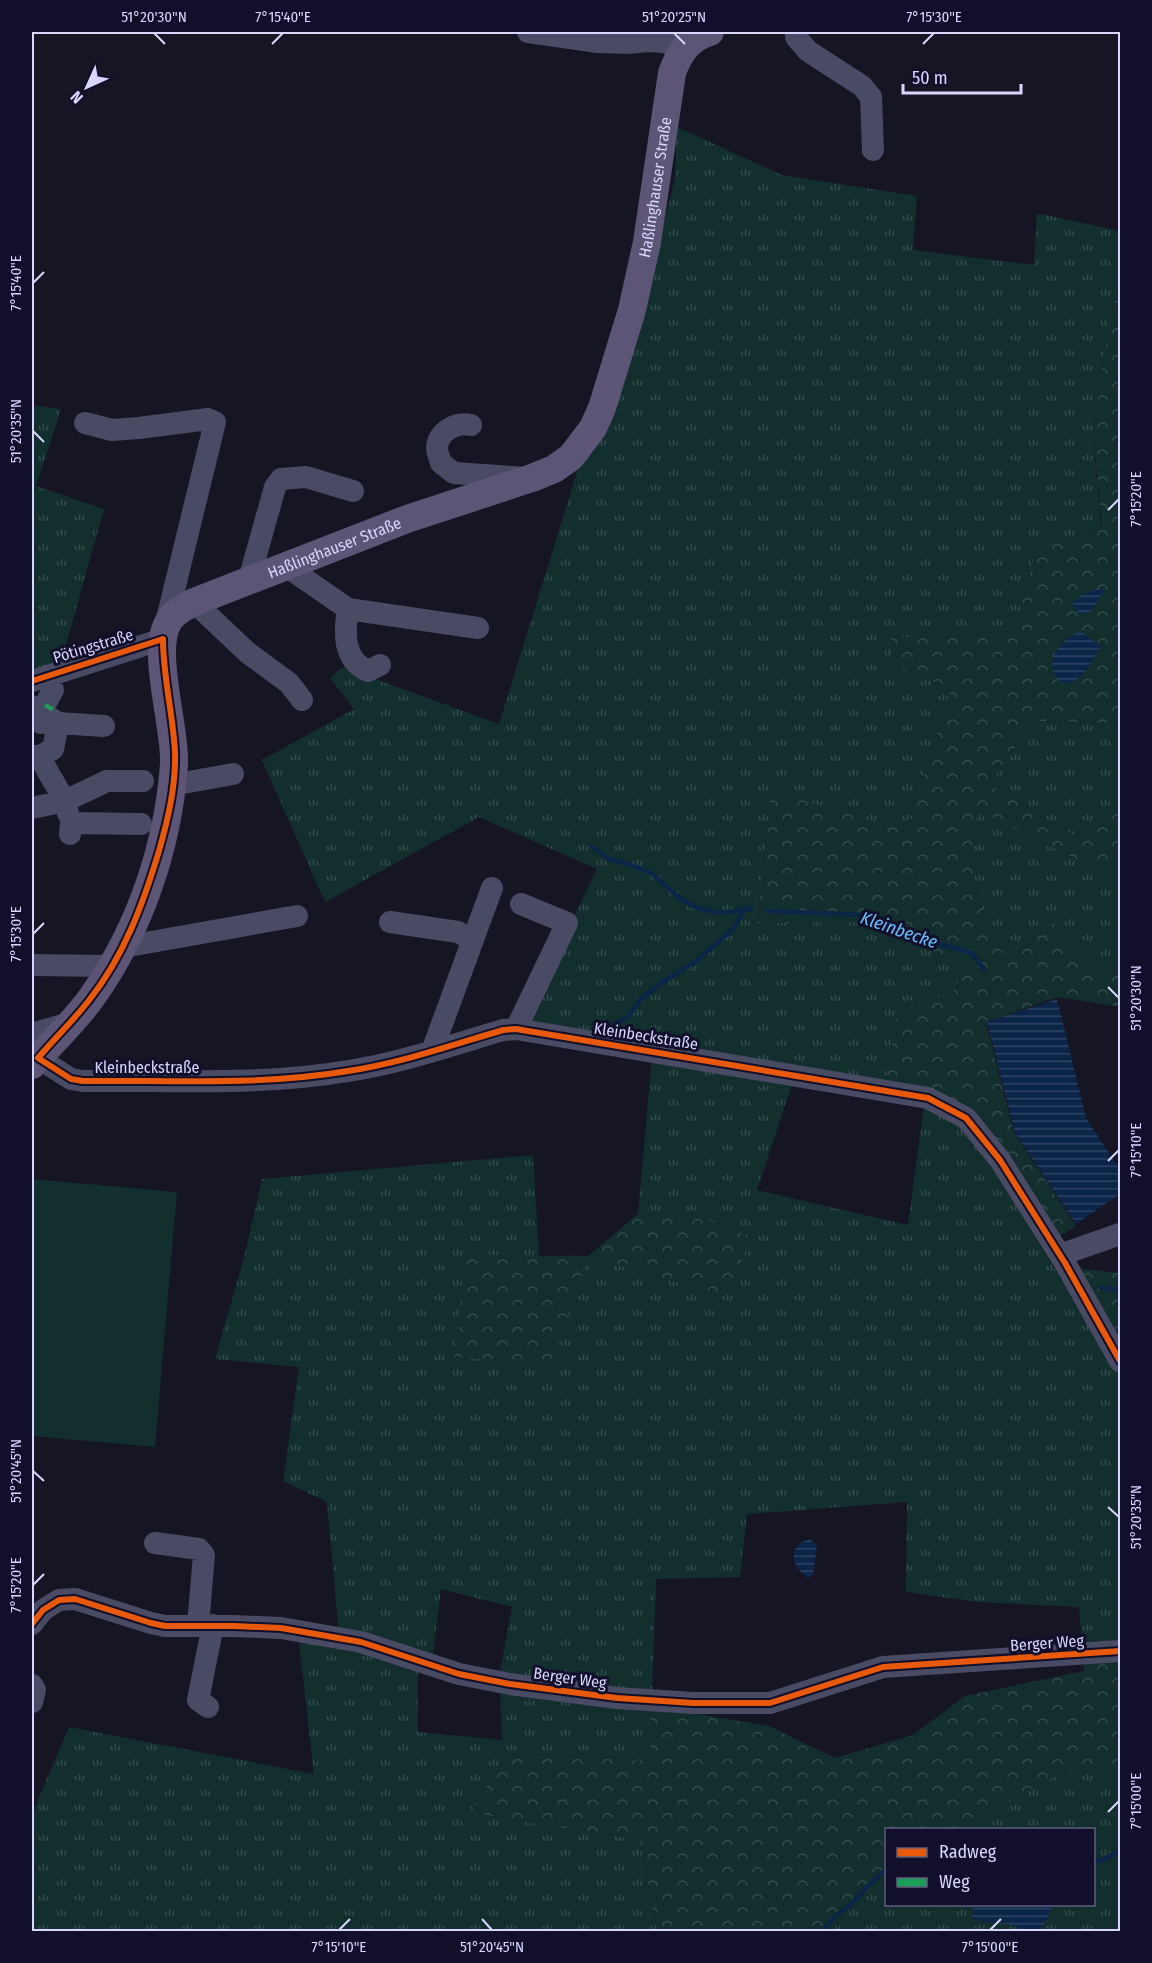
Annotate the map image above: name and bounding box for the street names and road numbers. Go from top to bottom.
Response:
street label: Haßlinghauser Straße [634,116,675,259]
street label: Haßlinghauser Straße [265,513,404,582]
street label: Pötingstraße [51,625,135,667]
street label: Kleinbeckstraße [593,1018,699,1054]
street label: Kleinbeckstraße [94,1058,200,1077]
street label: Berger Weg [1010,1631,1085,1655]
street label: Berger Weg [532,1663,608,1693]

